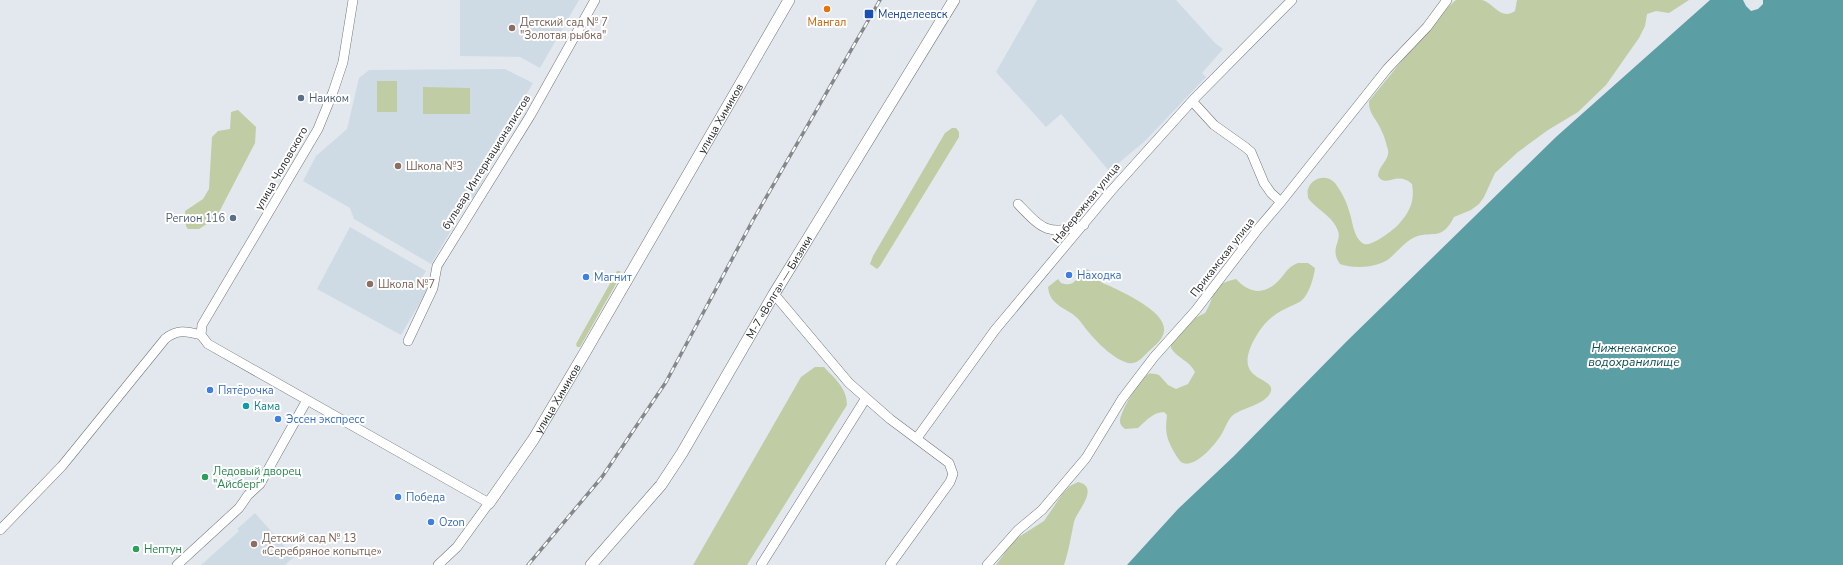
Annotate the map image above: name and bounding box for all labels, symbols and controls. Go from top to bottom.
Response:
marker: Мангал [822,4,832,14]
place label: Менделеевск [878,7,948,22]
marker: Менделеевск [863,8,875,20]
place label: Детский сад № 7 "Золотая рыбка" [520,15,608,43]
place label: Мангал [808,15,846,30]
marker: Детский сад № 7 "Золотая рыбка" [507,23,517,33]
street label: улица Химиков [695,81,747,157]
place label: Наиком [309,91,349,106]
street label: бульвар Интернационалистов [439,92,534,232]
marker: Наиком [296,93,306,103]
street label: улица Чоловского [251,124,311,213]
place label: Школа №3 [406,159,463,174]
street label: Набережная улица [1049,160,1124,247]
marker: Школа №3 [393,161,403,171]
place label: Регион 116 [166,211,225,226]
marker: Регион 116 [228,213,238,223]
street label: Прикамская улица [1187,215,1258,300]
street label: М-7 «Волга» — Бизяки [743,233,816,341]
place label: Находка [1077,268,1122,283]
place label: Магнит [594,270,632,285]
marker: Находка [1064,270,1074,280]
marker: Магнит [581,272,591,282]
place label: Школа №7 [378,277,435,292]
marker: Школа №7 [365,279,375,289]
water label: Нижнекамское водохранилище [1588,340,1680,370]
street label: улица Химиков [531,361,585,437]
place label: Пятёрочка [218,383,274,398]
marker: Пятёрочка [205,385,215,395]
place label: Кама [254,399,280,414]
marker: Кама [241,401,251,411]
place label: Эссен экспресс [286,412,365,427]
marker: Эссен экспресс [273,414,283,424]
place label: Ледовый дворец "Айсберг" [213,464,301,492]
marker: Ледовый дворец "Айсберг" [200,472,210,482]
place label: Победа [406,490,445,505]
marker: Победа [393,492,403,502]
place label: Ozon [439,515,465,530]
marker: Ozon [426,517,436,527]
place label: Детский сад № 13 «Серебряное копытце» [262,531,382,559]
marker: Детский сад № 13 «Серебряное копытце» [249,539,259,549]
place label: Нептун [144,542,182,557]
marker: Нептун [131,544,141,554]

